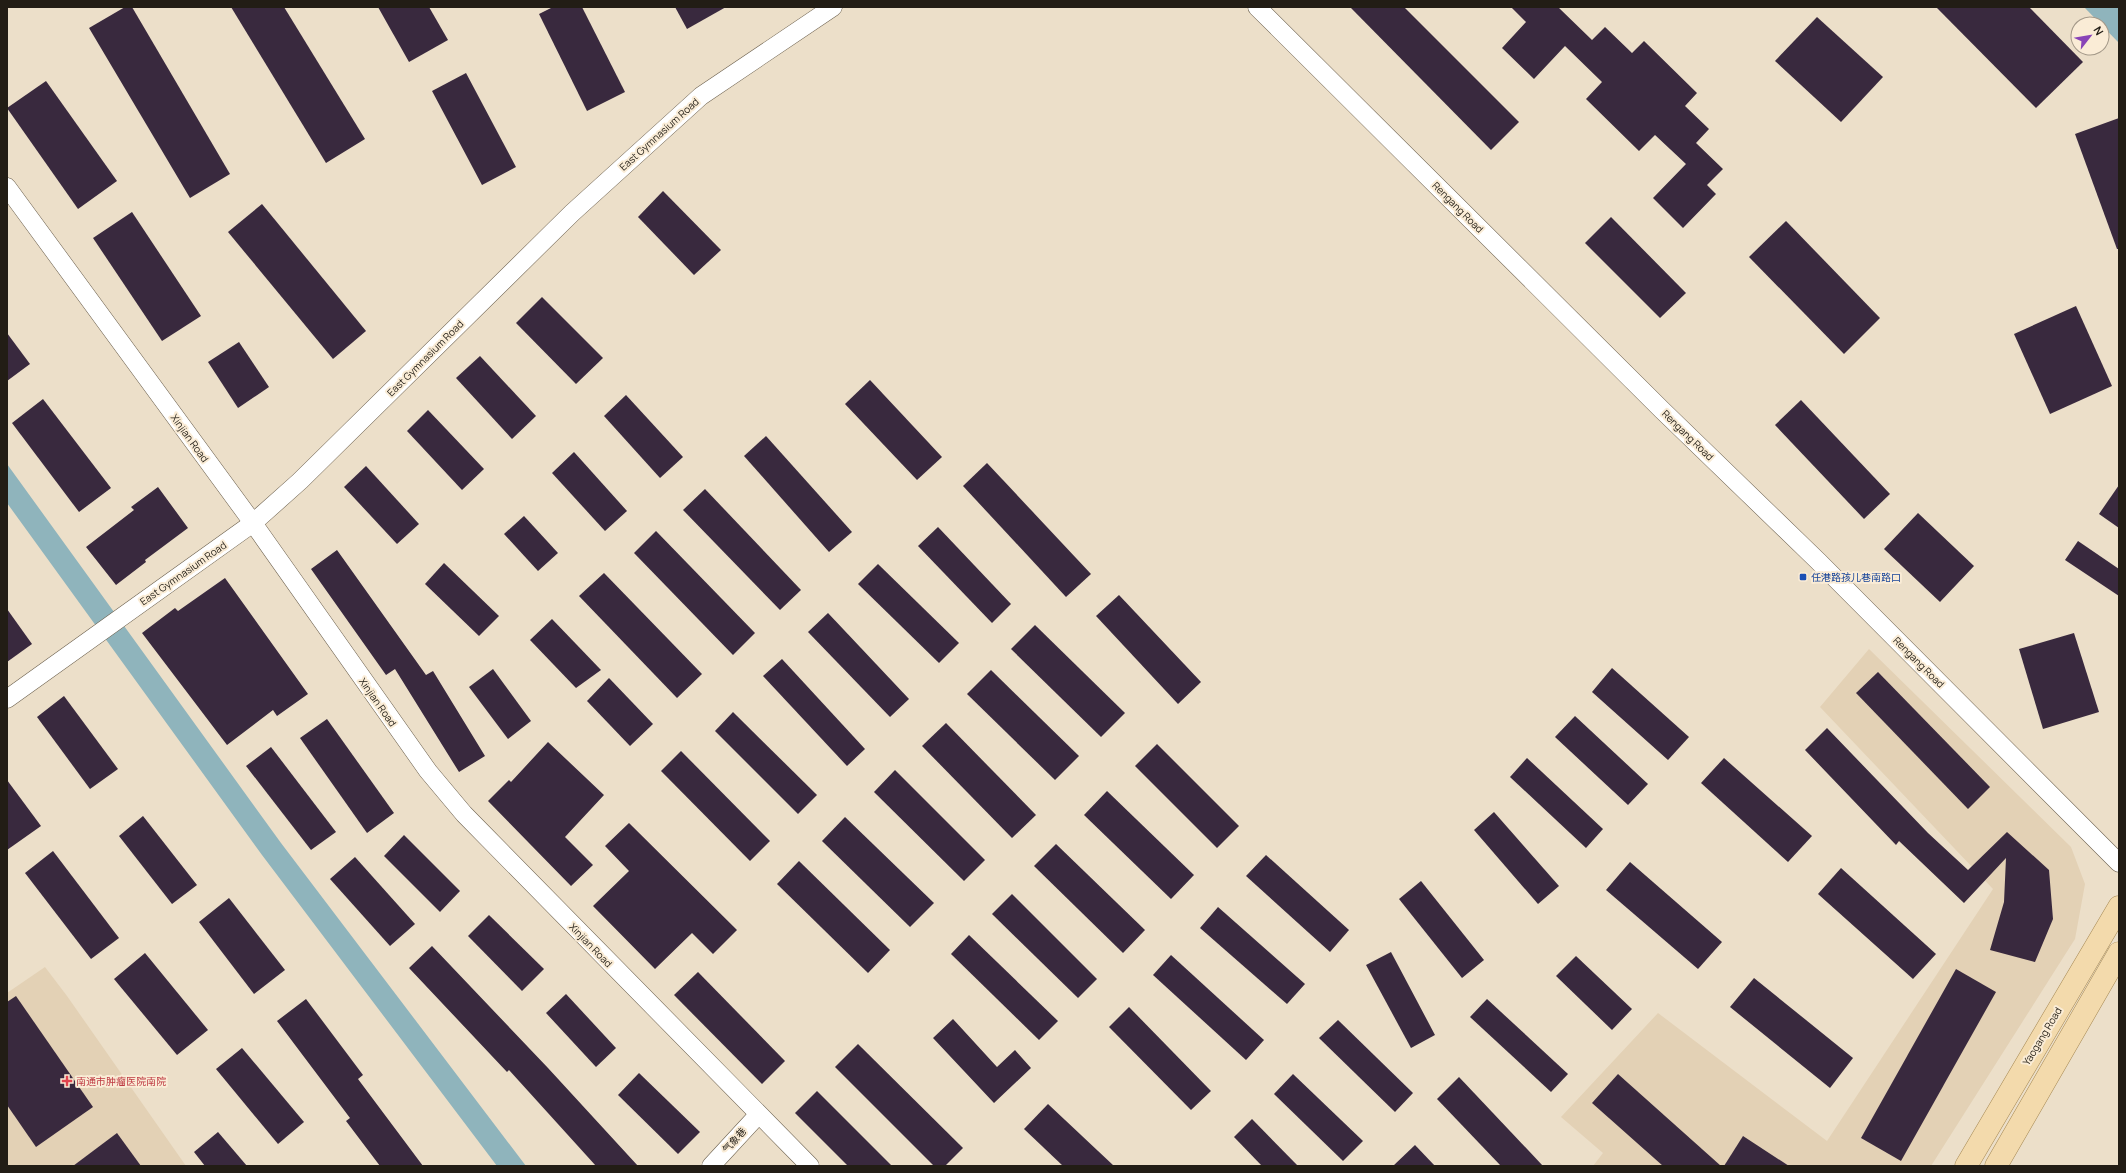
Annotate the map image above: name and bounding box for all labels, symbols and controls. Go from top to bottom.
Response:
north arrow [2070,16,2110,56]
text: N [2091,23,2108,38]
street label: East Gymnasium Road [616,94,702,174]
street label: Rengang Road [1429,178,1487,236]
street label: East Gymnasium Road [384,317,466,399]
street label: Rengang Road [1659,407,1717,463]
street label: Xinjian Road [168,411,212,465]
street label: East Gymnasium Road [137,538,229,608]
place label: 任港路孩儿巷南路口 [1811,570,1901,584]
marker: 任港路孩儿巷南路口 [1798,572,1808,582]
street label: Rengang Road [1890,633,1948,691]
street label: Xinjian Road [356,675,400,729]
street label: Xinjian Road [566,920,616,970]
street label: Yaogang Road [2019,1004,2065,1068]
place label: 南通市肿瘤医院南院 [76,1074,166,1088]
marker: 南通市肿瘤医院南院 [61,1075,73,1087]
street label: 气象巷 [719,1124,749,1156]

